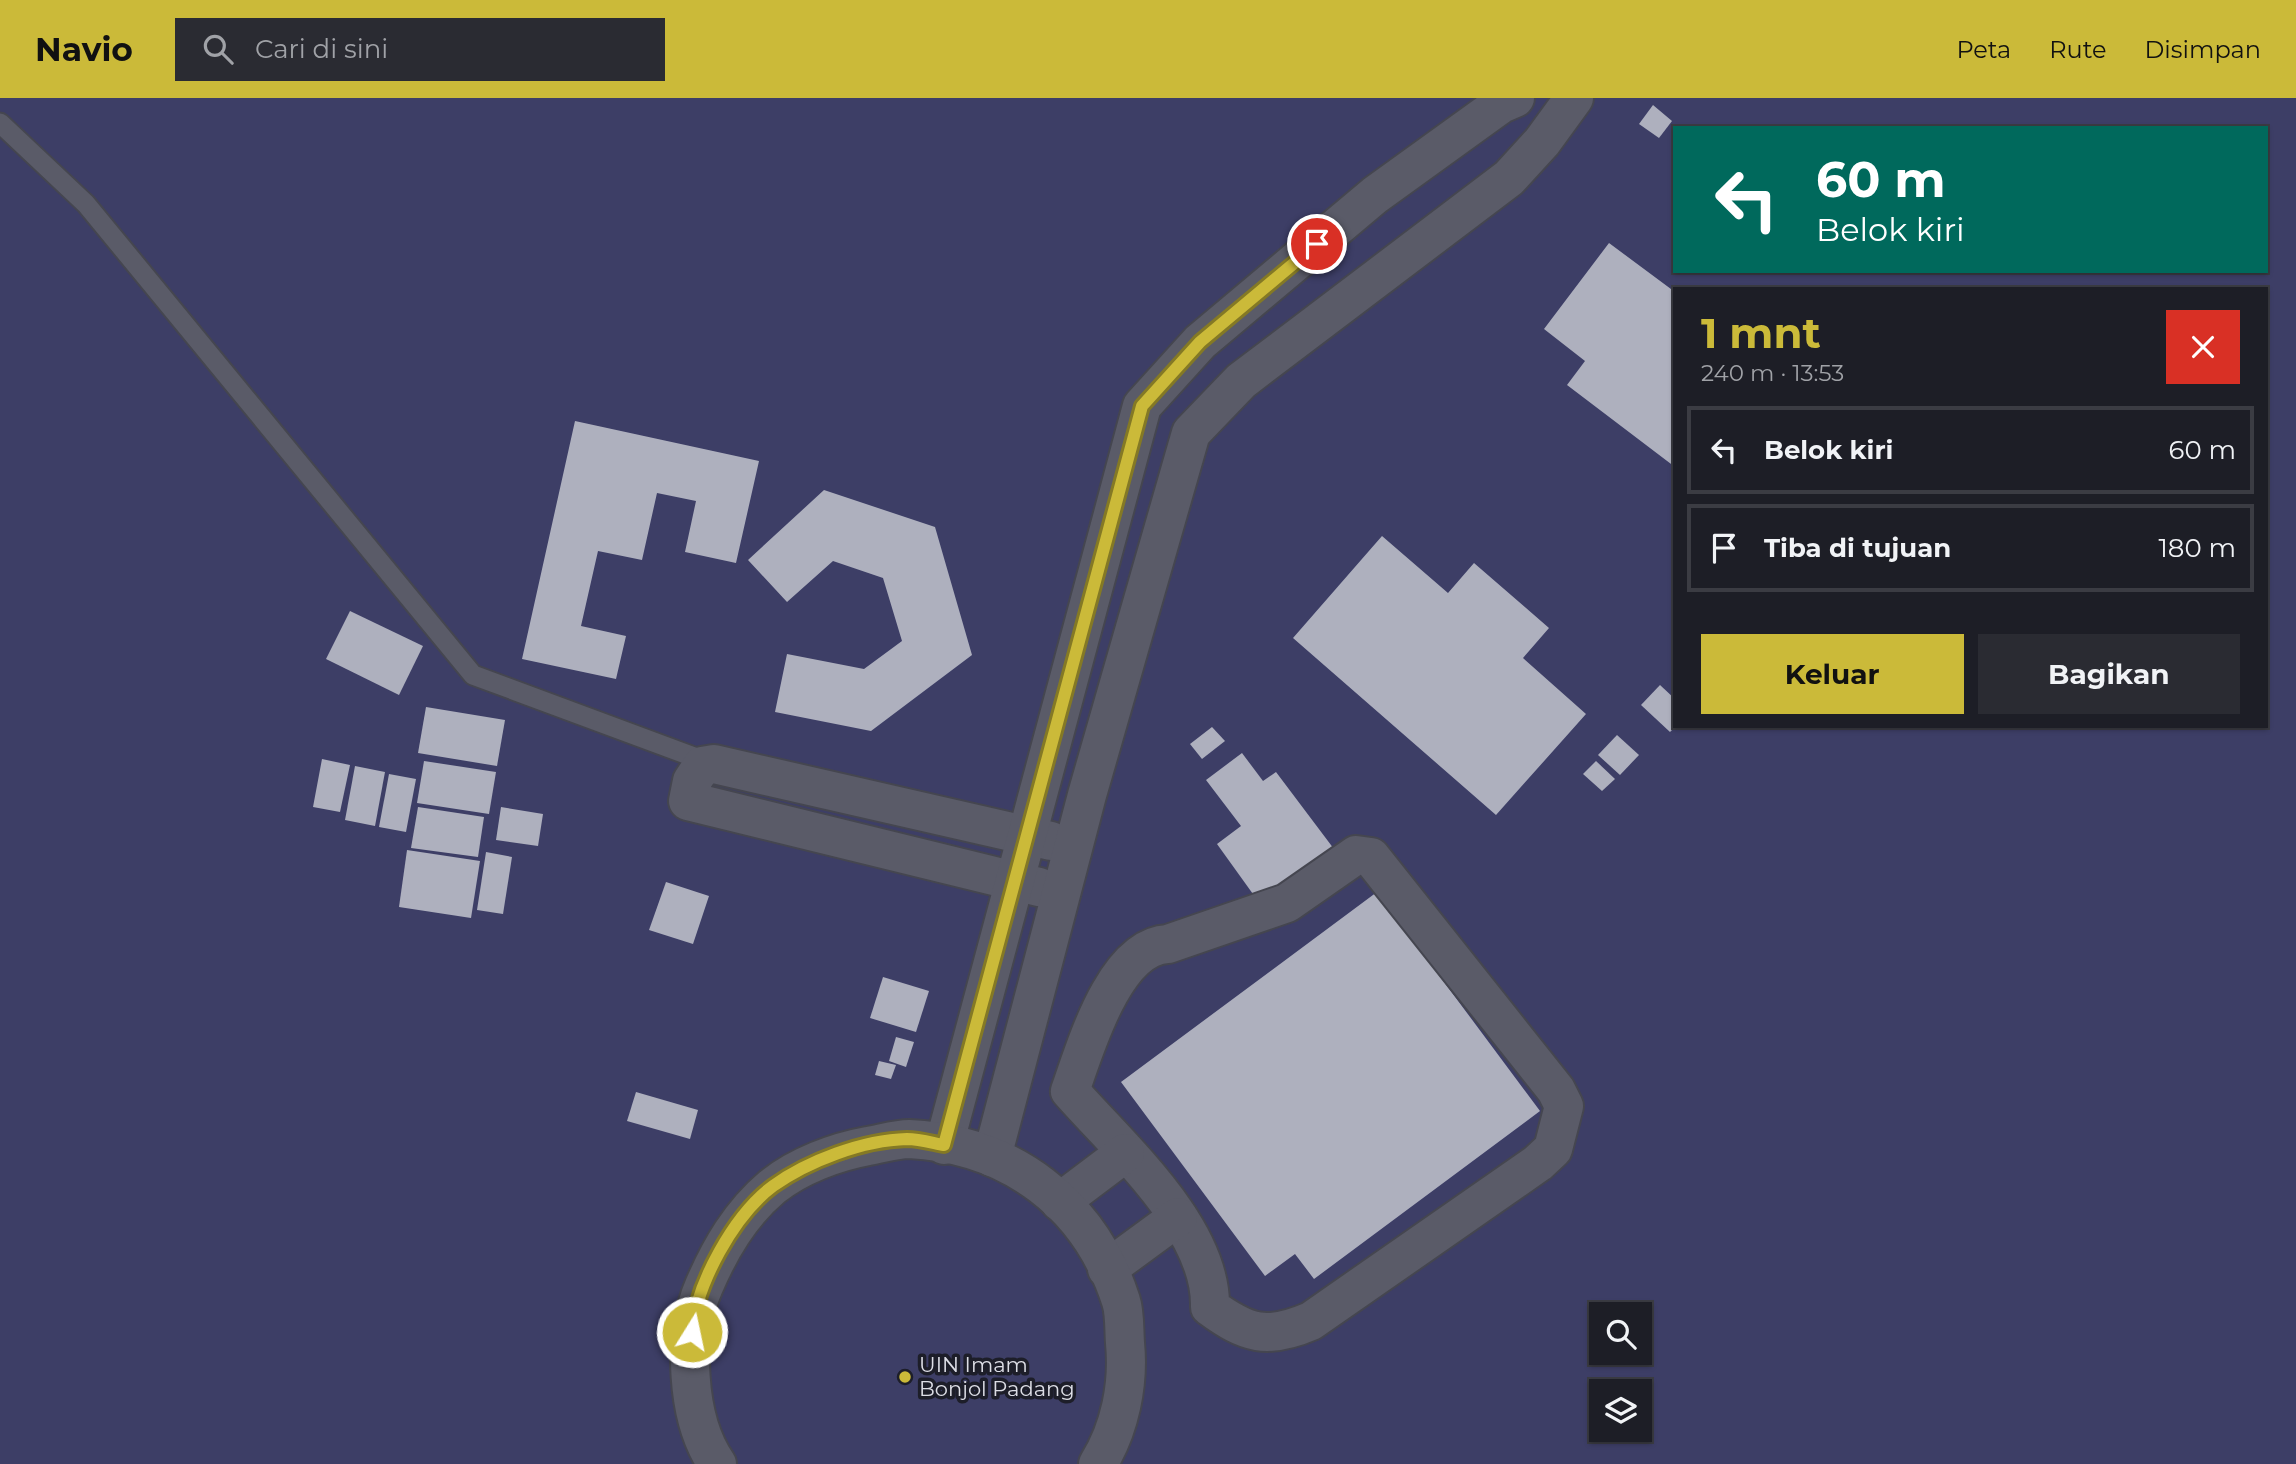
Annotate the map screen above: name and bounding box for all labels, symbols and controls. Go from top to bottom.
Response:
search box [175,18,665,81]
text: Navio [35,29,133,69]
icon: search [199,30,237,68]
text: Cari di sini [255,33,388,65]
text: Peta [1956,35,2011,64]
text: Rute [2049,35,2107,64]
text: Disimpan [2145,35,2261,64]
text: 60 m [1816,150,1946,209]
icon: left [1701,154,1792,245]
text: Belok kiri [1816,210,1965,249]
pin [1287,214,1347,274]
icon: arrive [1298,225,1336,263]
text: 1 mnt [1701,307,1821,359]
button: close [2166,310,2240,384]
text: 240 m · 13:53 [1701,359,1844,387]
icon: left [1705,431,1743,469]
text: Belok kiri [1764,434,1893,466]
text: 60 m [2169,434,2236,466]
icon: arrive [1705,529,1743,567]
text: Tiba di tujuan [1764,532,1951,564]
text: 180 m [2158,532,2236,564]
button: Keluar [1701,634,1964,714]
button: Bagikan [1978,634,2240,714]
position arrow [655,1295,729,1369]
map controls [1589,1302,1652,1442]
button: search [1589,1302,1652,1365]
place label: UIN Imam Bonjol Padang [919,1352,1075,1401]
marker: UIN Imam Bonjol Padang [897,1369,913,1385]
button: layers [1589,1379,1652,1442]

